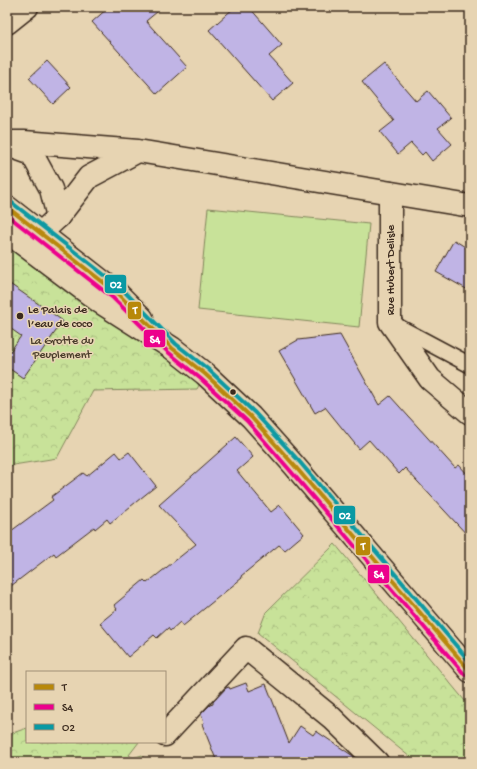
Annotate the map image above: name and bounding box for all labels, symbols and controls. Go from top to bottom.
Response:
street label: Rue Hubert Delisle [385,224,399,315]
line badge: O2 [104,274,127,294]
text: O2 [110,280,123,292]
line badge: T [127,301,142,320]
place label: Le Palais de l’eau de coco [28,304,92,332]
text: T [132,306,138,318]
marker: Le Palais de l’eau de coco [15,311,25,321]
line badge: S4 [143,329,166,348]
park label: La Grotte du Peuplement [30,335,94,363]
text: S4 [150,335,161,347]
unlabelled marker [228,387,238,397]
line badge: O2 [333,505,356,525]
text: O2 [339,511,352,523]
line badge: T [355,536,371,556]
text: T [360,542,366,554]
line badge: S4 [367,564,390,584]
text: S4 [374,570,385,582]
legend [26,671,166,743]
text: T [61,682,68,696]
text: S4 [62,702,74,716]
text: O2 [62,722,75,736]

